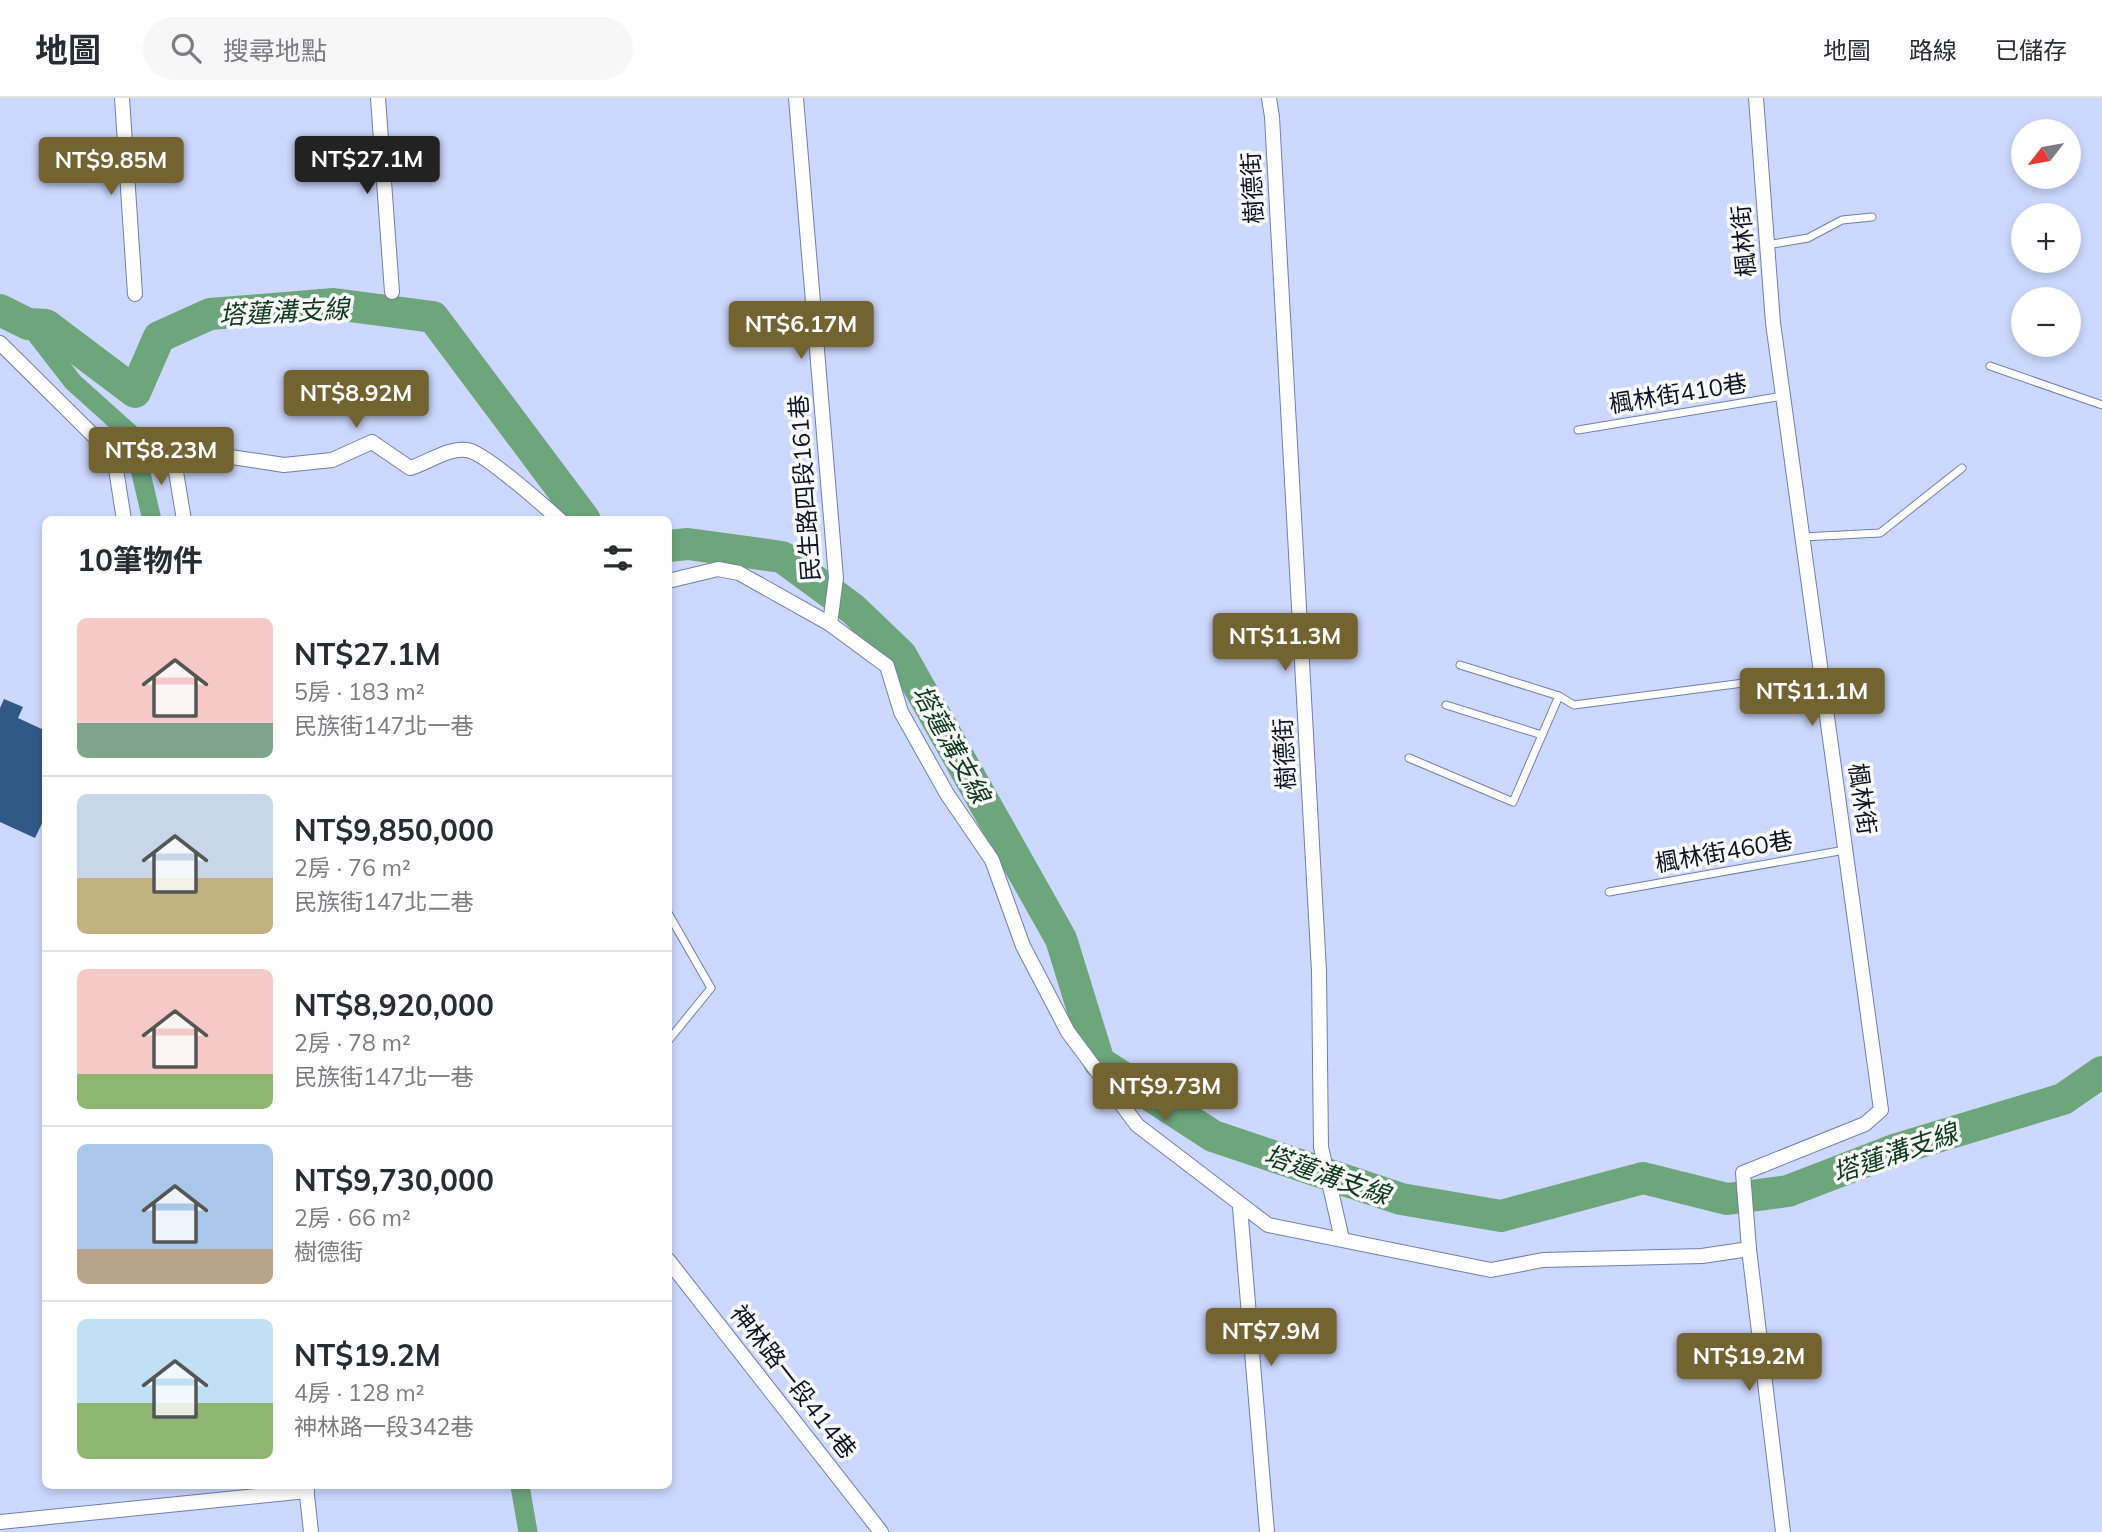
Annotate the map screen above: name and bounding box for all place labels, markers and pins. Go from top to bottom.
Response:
pin: NT$27.1M [295,136,439,196]
pin: NT$9.85M [39,138,183,197]
pin: NT$6.17M [729,302,873,361]
pin: NT$8.92M [284,370,428,430]
pin: NT$8.23M [89,428,233,487]
pin: NT$11.3M [1213,614,1357,673]
pin: NT$11.1M [1740,668,1884,728]
pin: NT$9.73M [1093,1063,1237,1123]
pin: NT$7.9M [1206,1308,1336,1368]
pin: NT$19.2M [1677,1334,1821,1393]

